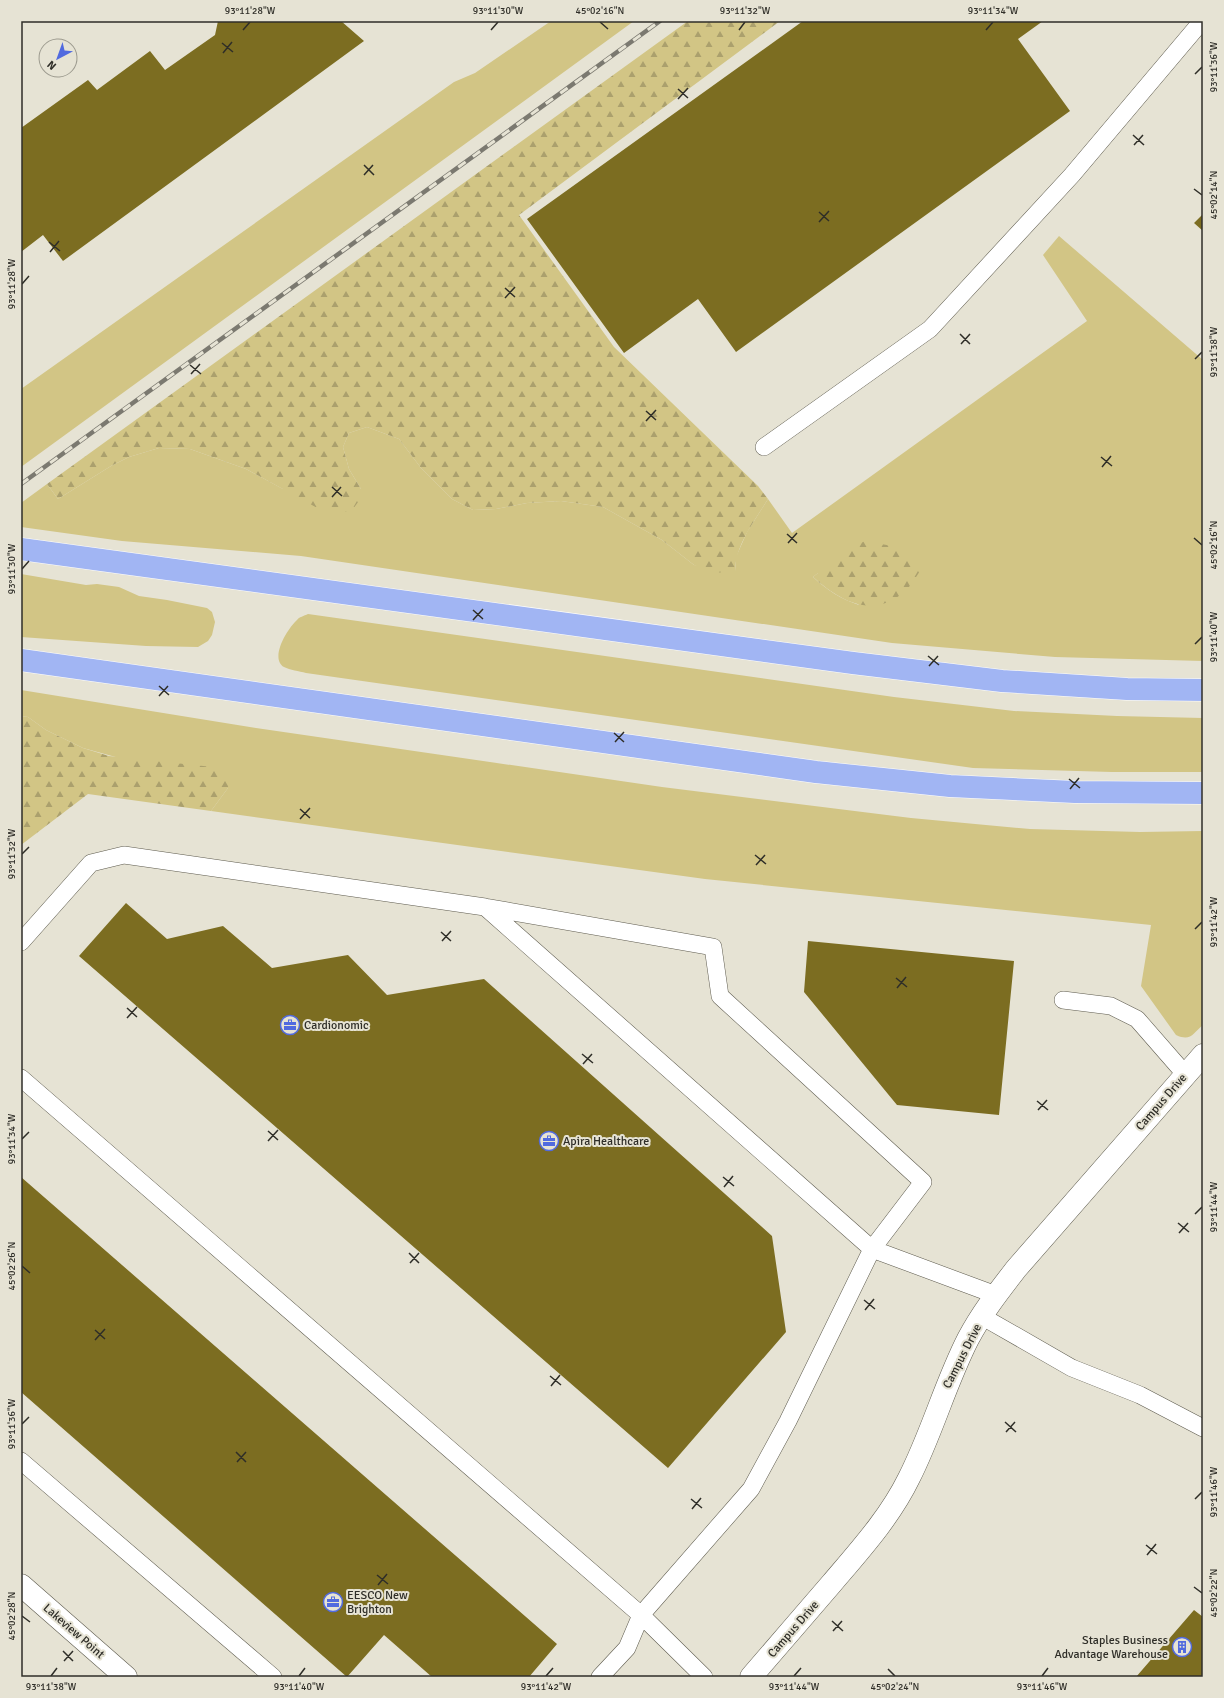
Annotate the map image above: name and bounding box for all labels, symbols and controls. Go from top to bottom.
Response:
text: 93°11'28"W [225,5,276,17]
text: 93°11'30"W [473,5,524,17]
text: 45°02'16"N [576,5,624,17]
text: 93°11'32"W [720,5,771,17]
text: 93°11'34"W [968,5,1019,17]
north arrow [38,38,78,78]
text: 93°11'36"W [1208,41,1220,92]
text: N [45,58,59,73]
text: 45°02'14"N [1208,171,1220,219]
text: 93°11'28"W [6,258,18,309]
text: 93°11'38"W [1208,326,1220,377]
text: 45°02'16"N [1208,521,1220,569]
text: 93°11'30"W [6,543,18,594]
text: 93°11'40"W [1208,611,1220,662]
text: 93°11'32"W [6,828,18,879]
text: 93°11'42"W [1208,896,1220,947]
office icon: Cardionomic [279,1014,301,1036]
place label: Cardionomic [304,1018,369,1033]
street label: Campus Drive [1133,1071,1190,1134]
text: 93°11'34"W [6,1113,18,1164]
office icon: Apira Healthcare [538,1130,560,1152]
place label: Apira Healthcare [563,1134,649,1149]
text: 93°11'44"W [1208,1181,1220,1232]
text: 45°02'26"N [6,1242,18,1290]
street label: Campus Drive [940,1321,985,1391]
text: 93°11'36"W [6,1398,18,1449]
text: 93°11'46"W [1208,1466,1220,1517]
text: 45°02'22"N [1208,1569,1220,1617]
place label: EESCO New Brighton [347,1588,408,1617]
office icon: EESCO New Brighton [322,1591,344,1613]
text: 45°02'28"N [6,1592,18,1640]
street label: Campus Drive [765,1598,822,1661]
street label: Lakeview Point [40,1601,107,1662]
place label: Staples Business Advantage Warehouse [1054,1633,1168,1662]
building icon: Staples Business Advantage Warehouse [1171,1636,1193,1658]
text: 93°11'38"W [26,1681,77,1693]
text: 93°11'40"W [274,1681,325,1693]
text: 93°11'42"W [521,1681,572,1693]
text: 93°11'44"W [769,1681,820,1693]
text: 45°02'24"N [871,1681,919,1693]
text: 93°11'46"W [1017,1681,1068,1693]

